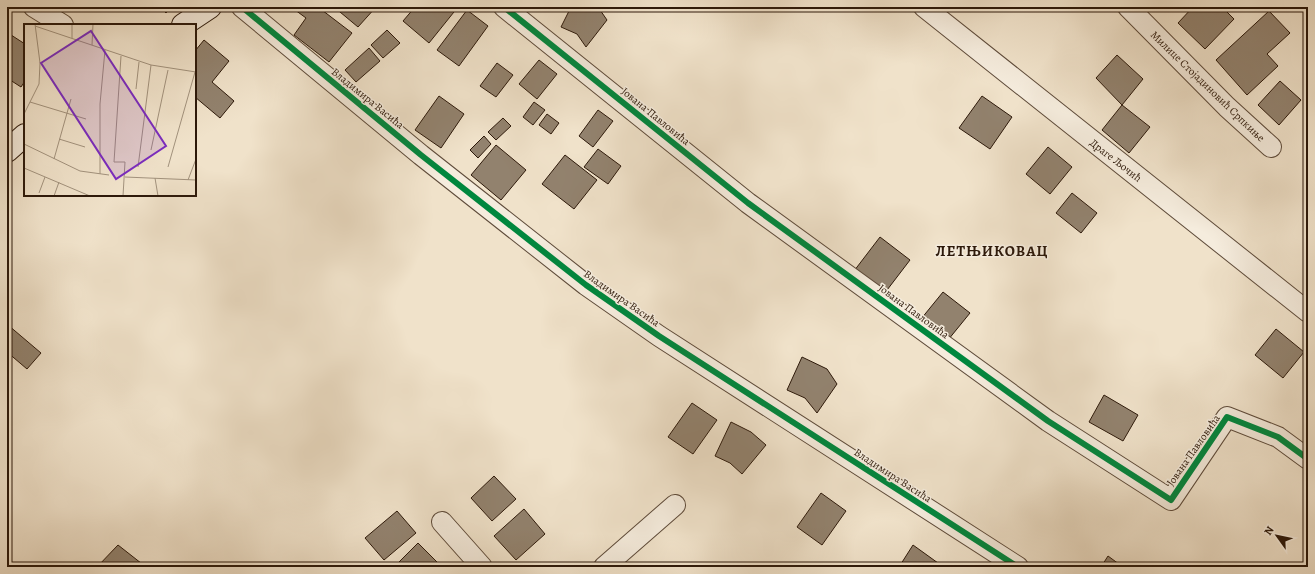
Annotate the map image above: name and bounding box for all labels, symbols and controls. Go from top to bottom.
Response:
inset map [24,24,196,196]
street label: Милице Стојадиновић Српкиње [1147,28,1268,145]
street label: Владимира Васића [328,64,408,133]
street label: Јована Павловића [618,84,694,149]
street label: Драге Љочић [1087,135,1145,186]
district label: ЛЕТЊИКОВАЦ [935,241,1049,261]
street label: Владимира Васића [581,267,663,331]
street label: Јована Павловића [875,281,953,343]
street label: Јована Павловића [1163,411,1224,489]
street label: Владимира Васића [851,445,935,507]
north arrow [1257,516,1297,556]
text: N [1261,523,1278,538]

